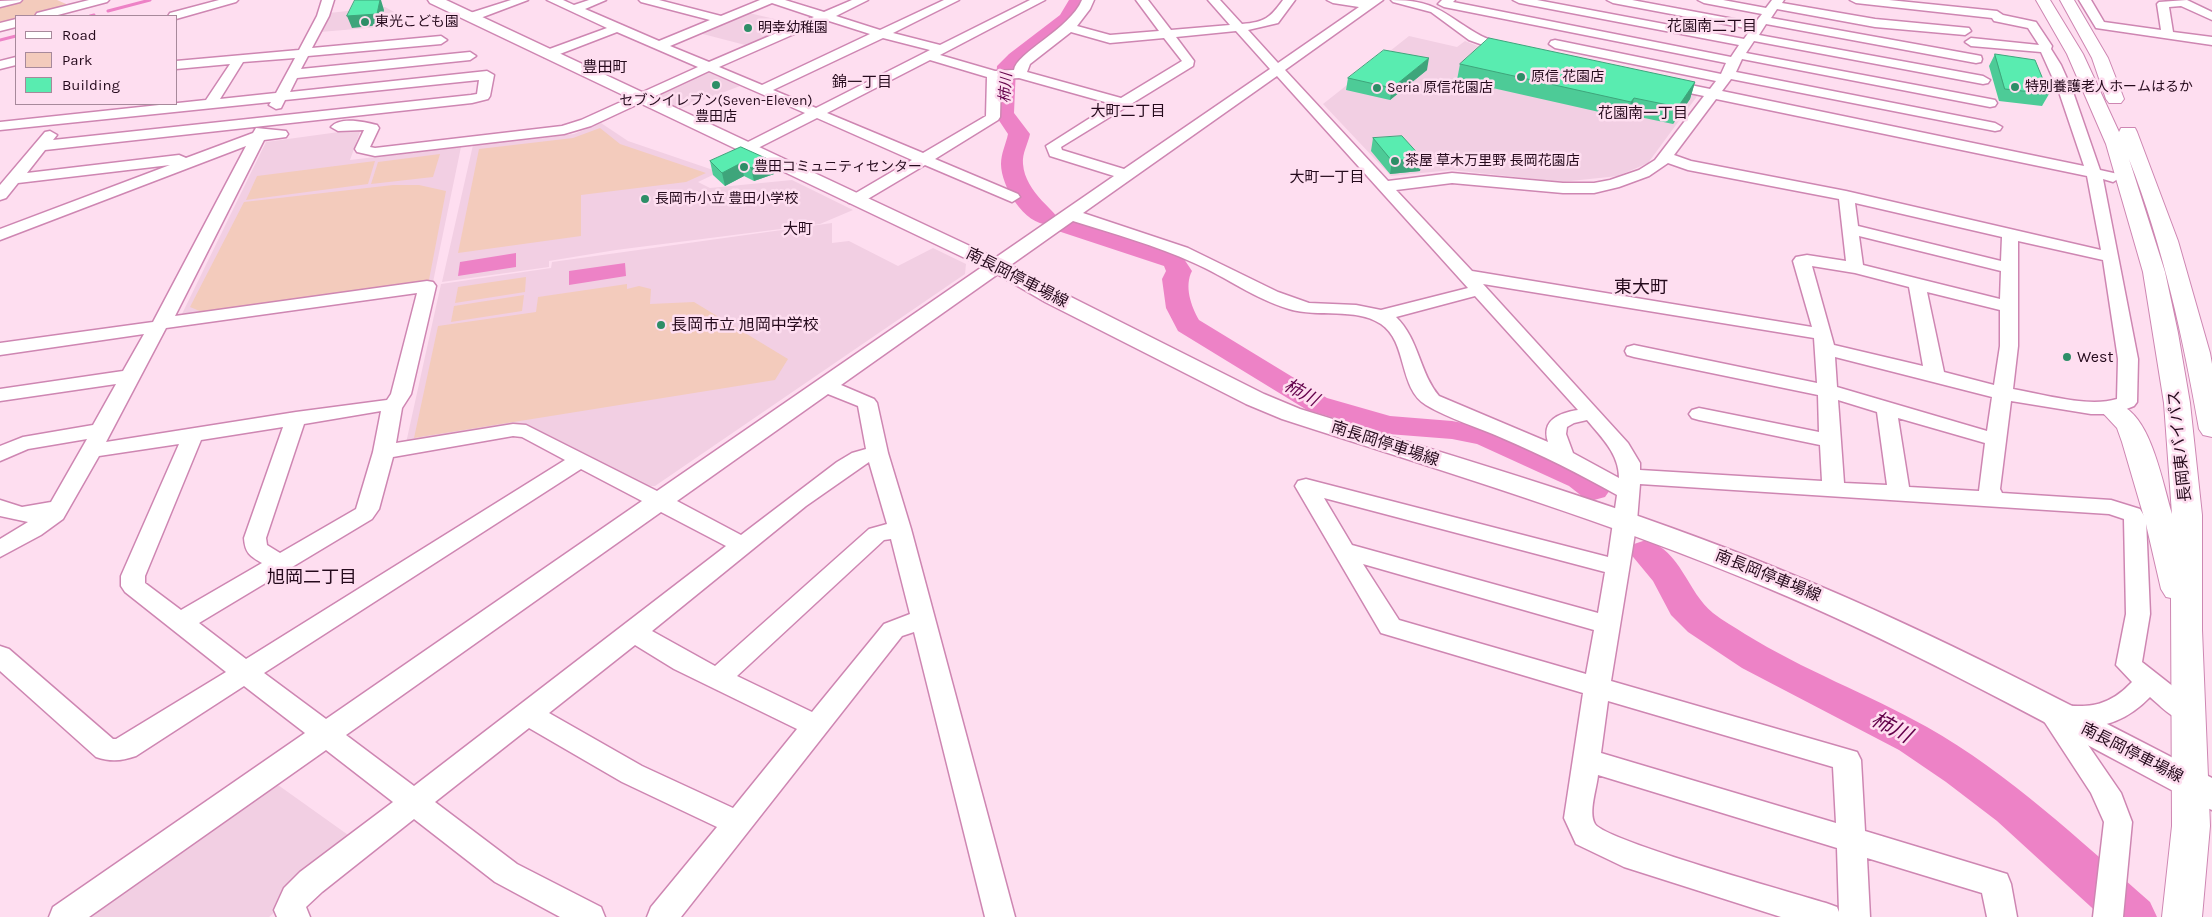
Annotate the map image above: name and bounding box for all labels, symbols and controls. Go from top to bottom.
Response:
place label: 東光こども園 [375,14,459,30]
legend [15,15,178,105]
marker: 東光こども園 [359,16,371,28]
district label: 花園南二丁目 [1667,18,1757,36]
place label: 明幸幼稚園 [758,20,828,36]
marker: 明幸幼稚園 [742,22,754,34]
text: Road [62,26,97,44]
text: Park [62,51,92,69]
district label: 豊田町 [583,59,627,77]
place label: 原信 花園店 [1531,69,1604,85]
marker: 原信 花園店 [1515,71,1527,83]
water label: 柿川 [996,72,1016,104]
district label: 錦一丁目 [832,74,892,92]
text: Building [62,76,120,94]
marker: セブンイレブン(Seven-Eleven) 豊田店 [710,79,722,91]
place label: 特別養護老人ホームはるか [2025,79,2193,95]
place label: Seria 原信花園店 [1387,80,1493,96]
marker: 特別養護老人ホームはるか [2009,81,2021,93]
marker: Seria 原信花園店 [1371,82,1383,94]
place label: セブンイレブン(Seven-Eleven) 豊田店 [620,93,812,125]
district label: 大町二丁目 [1091,103,1165,121]
district label: 花園南一丁目 [1598,105,1688,123]
place label: 茶屋 草木万里野 長岡花園店 [1405,153,1580,169]
marker: 茶屋 草木万里野 長岡花園店 [1389,155,1401,167]
place label: 豊田コミュニティセンター [754,159,922,175]
marker: 豊田コミュニティセンター [738,161,750,173]
district label: 大町一丁目 [1290,169,1364,187]
place label: 長岡市小立 豊田小学校 [655,191,798,207]
marker: 長岡市小立 豊田小学校 [639,193,651,205]
district label: 大町 [783,221,813,239]
street label: 南長岡停車場線 [963,244,1071,312]
district label: 東大町 [1614,277,1668,299]
place label: 長岡市立 旭岡中学校 [671,315,819,335]
marker: 長岡市立 旭岡中学校 [655,319,667,331]
place label: West [2077,347,2113,367]
marker: West [2061,351,2073,363]
water label: 柿川 [1280,375,1322,411]
street label: 長岡東バイパス [2165,389,2195,503]
street label: 南長岡停車場線 [1329,418,1441,470]
street label: 南長岡停車場線 [1712,546,1824,606]
district label: 旭岡二丁目 [267,567,357,589]
water label: 柿川 [1867,707,1915,749]
street label: 南長岡停車場線 [2078,719,2186,787]

